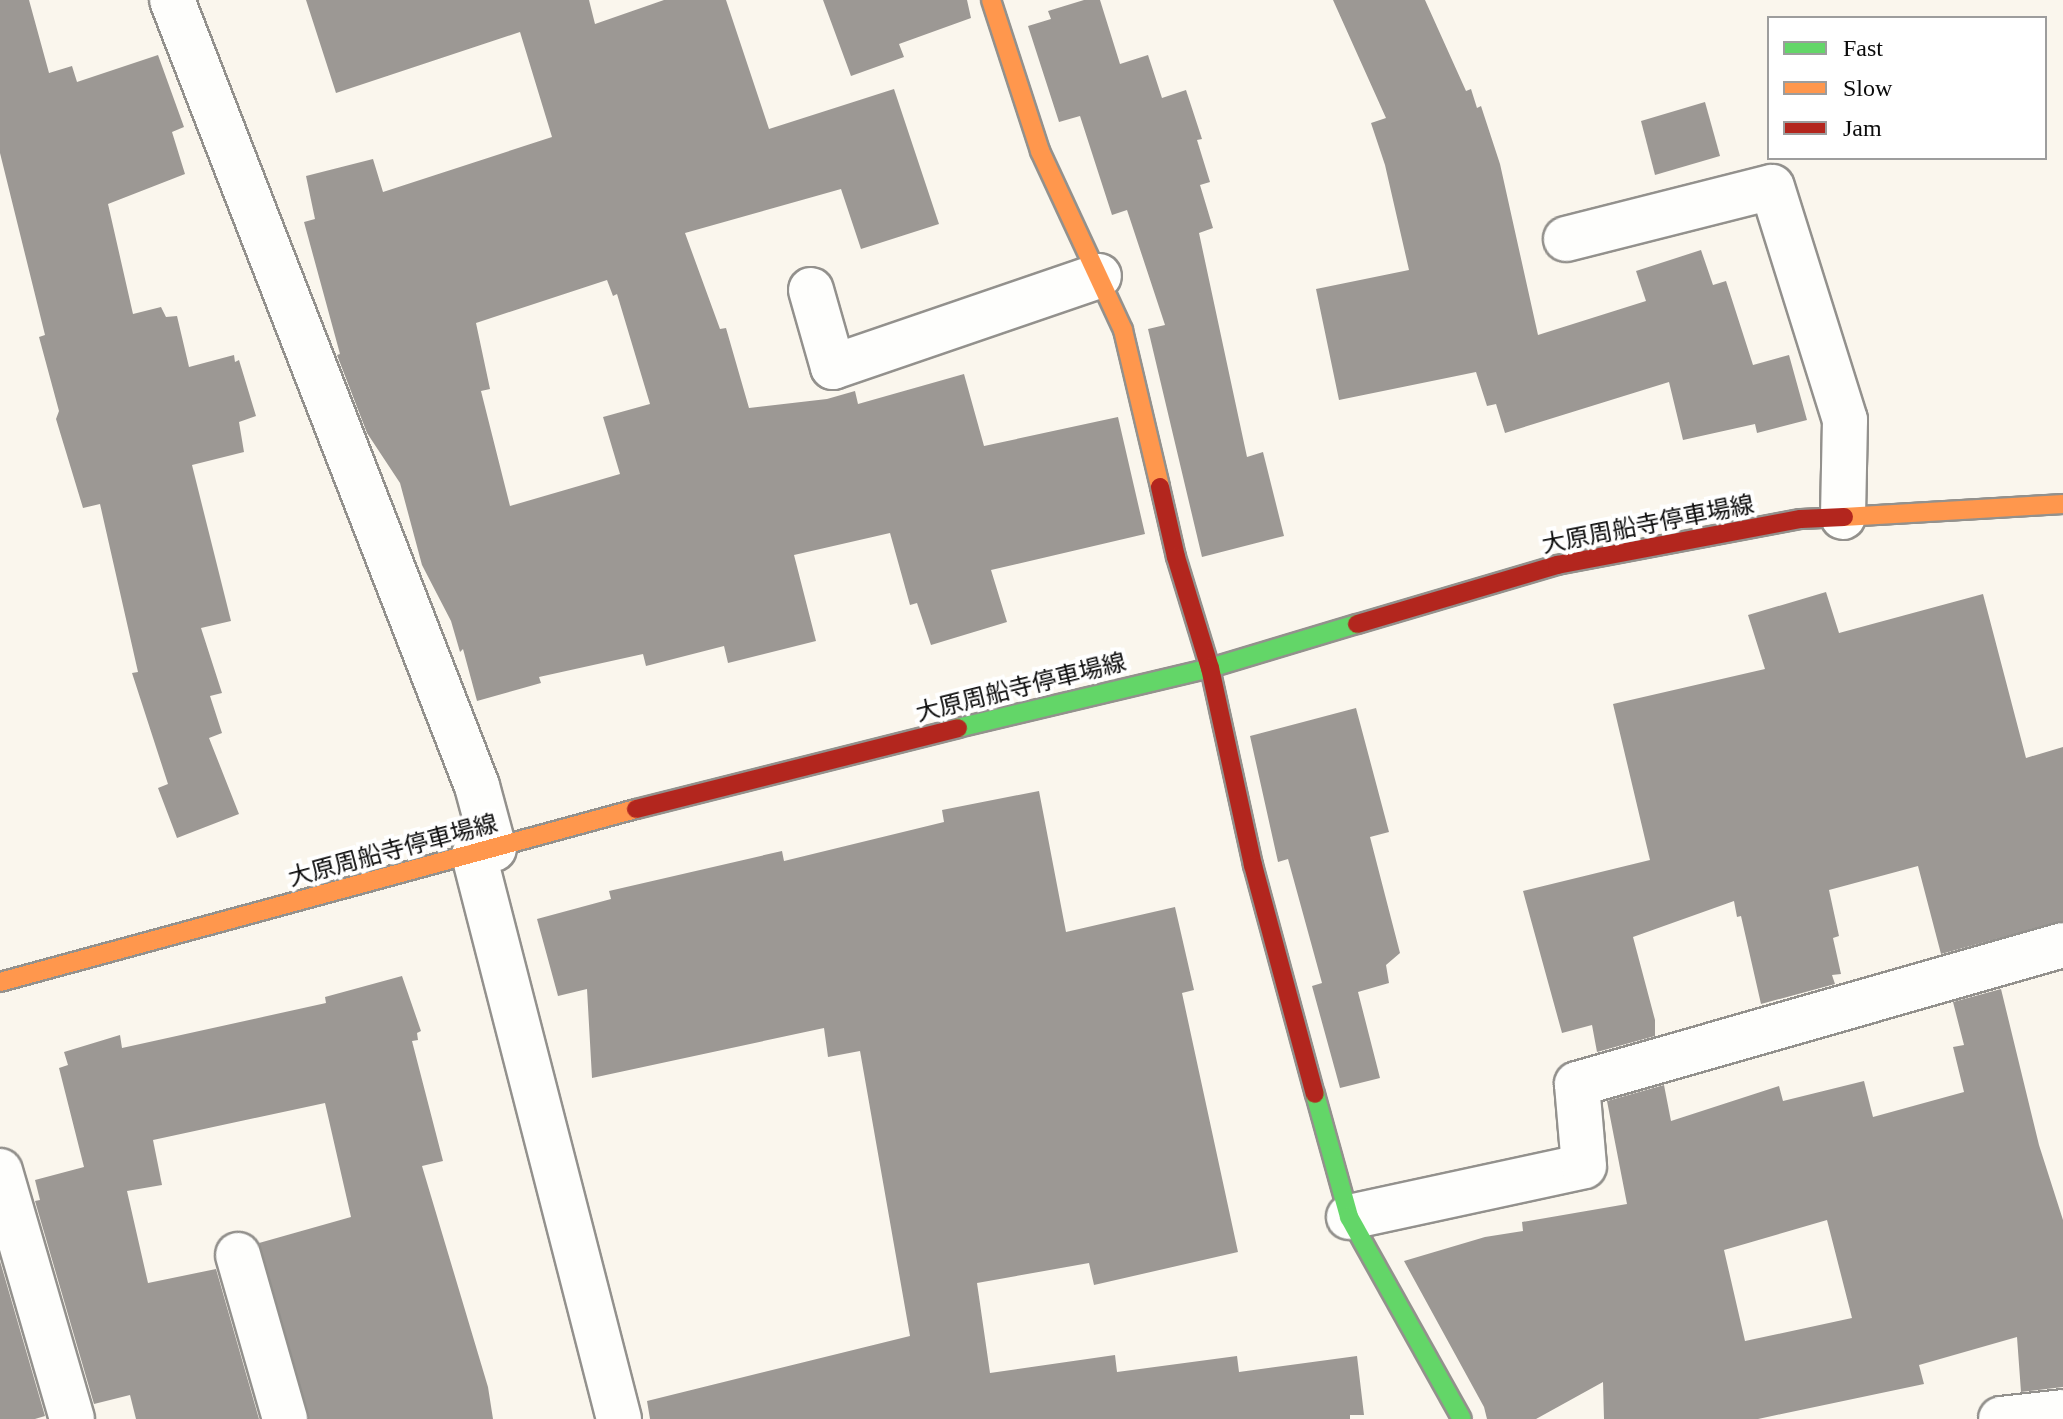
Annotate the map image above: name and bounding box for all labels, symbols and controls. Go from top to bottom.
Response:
legend [1767,16,2047,160]
text: Fast [1843,35,1883,61]
text: Slow [1843,75,1892,101]
text: Jam [1843,115,1882,141]
street label: 大原周船寺停車場線 [1539,490,1757,560]
street label: 大原周船寺停車場線 [913,648,1129,728]
street label: 大原周船寺停車場線 [285,809,501,893]

